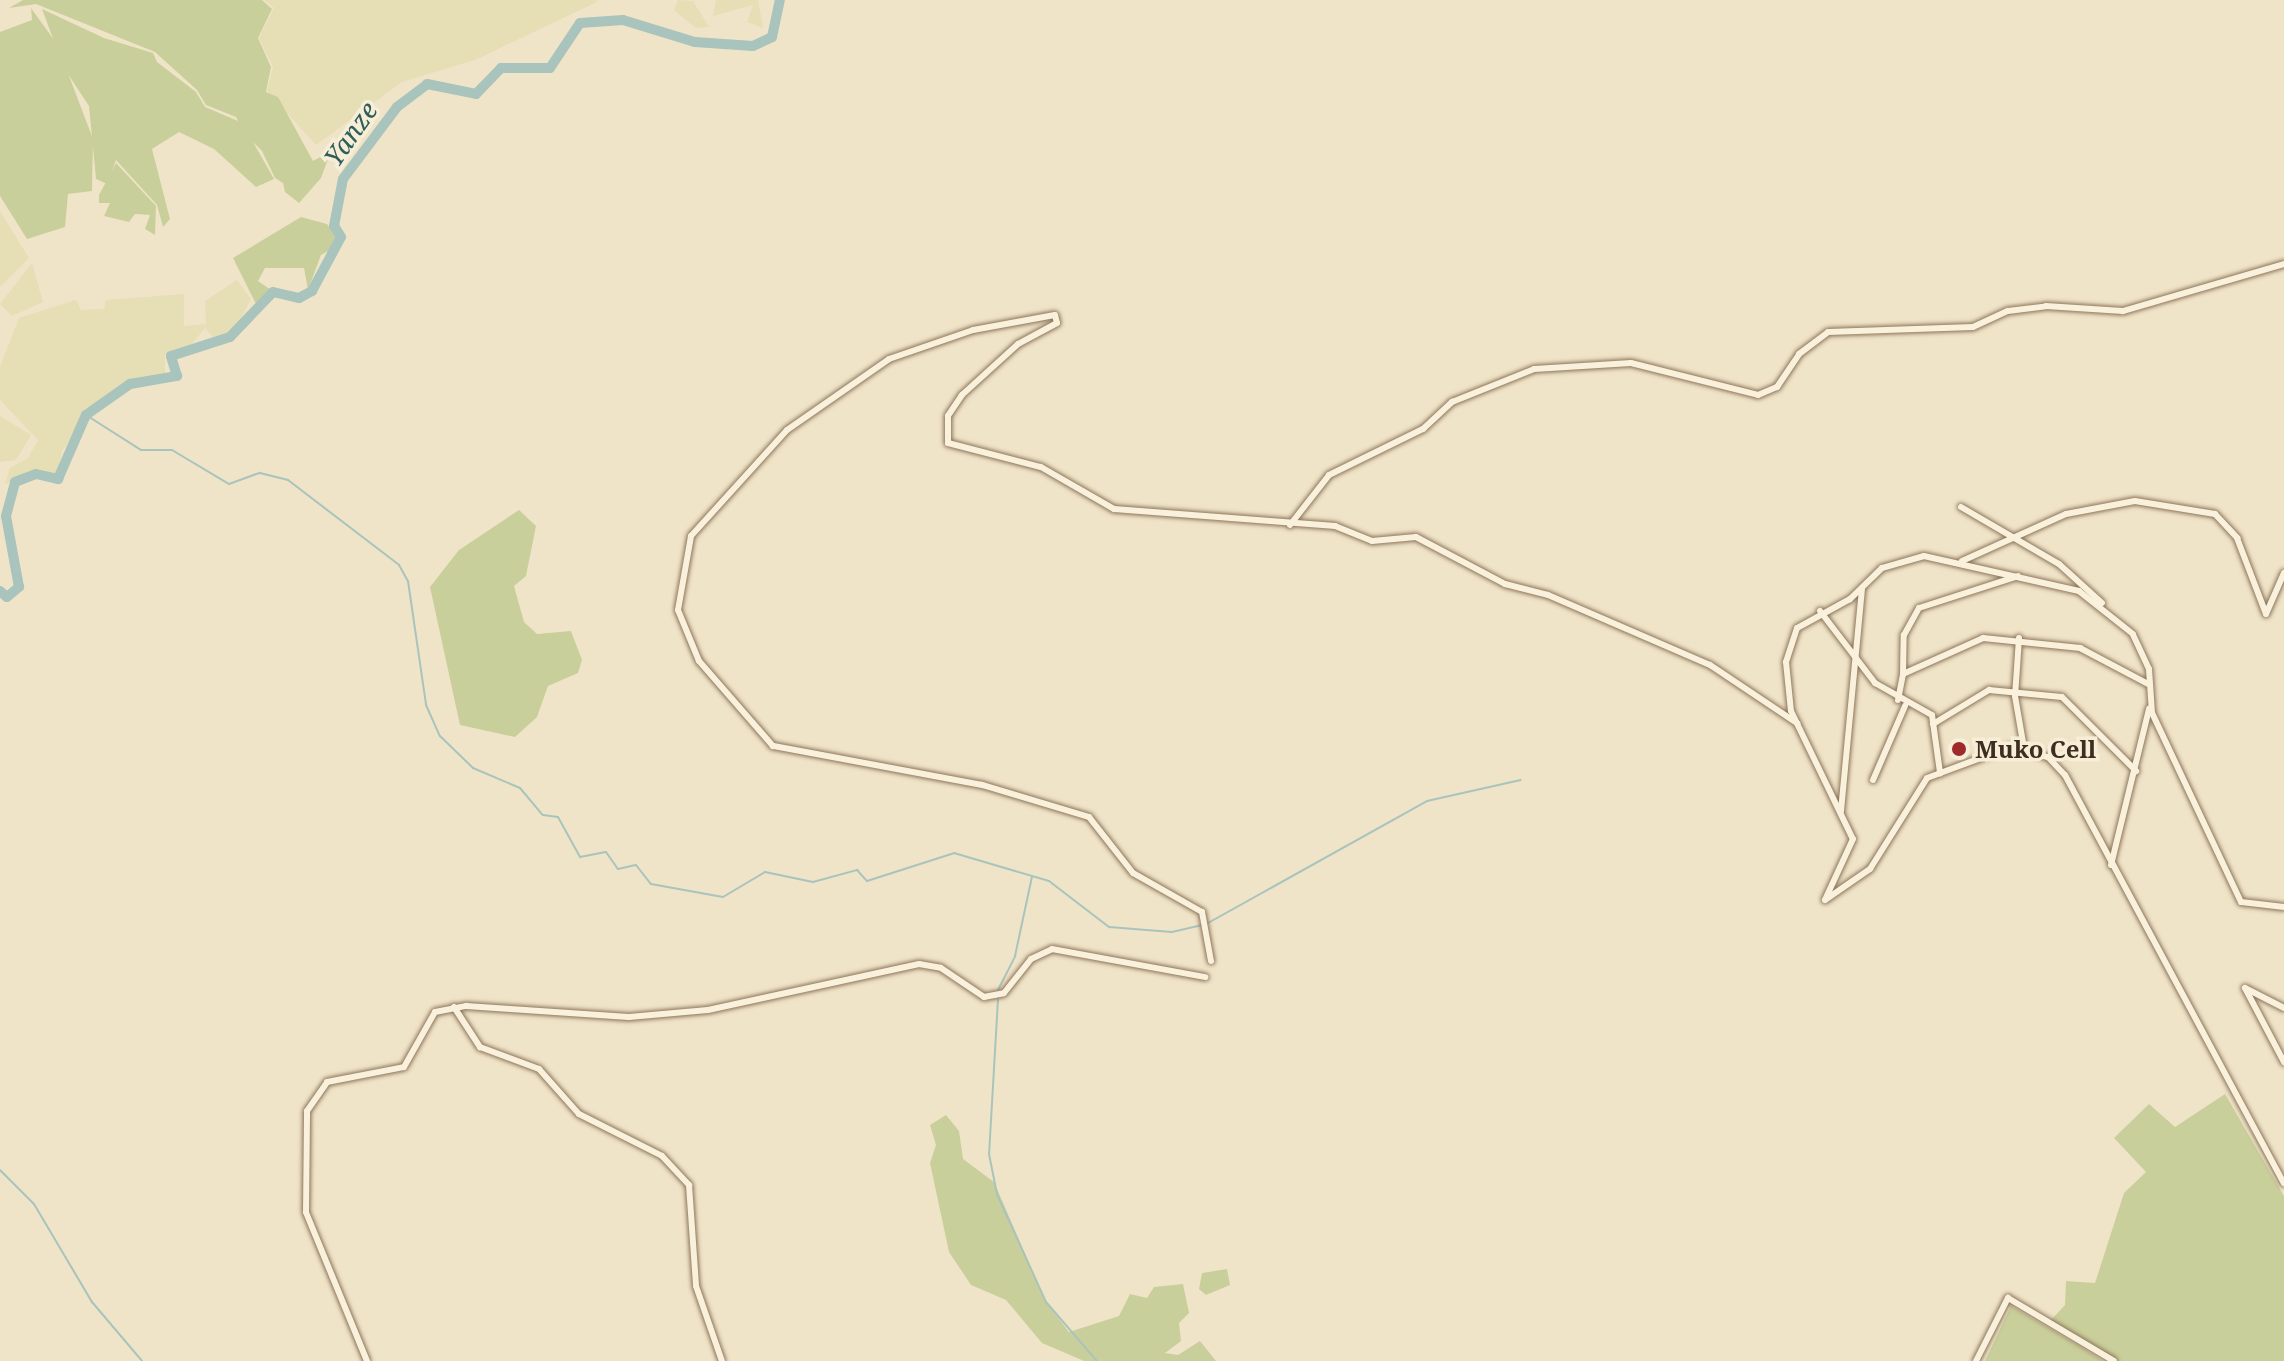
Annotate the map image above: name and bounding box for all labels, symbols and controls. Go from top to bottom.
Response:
water label: Yanze [318,96,384,172]
place label: Muko Cell [1975,735,2096,763]
marker: Muko Cell [1950,740,1968,758]

